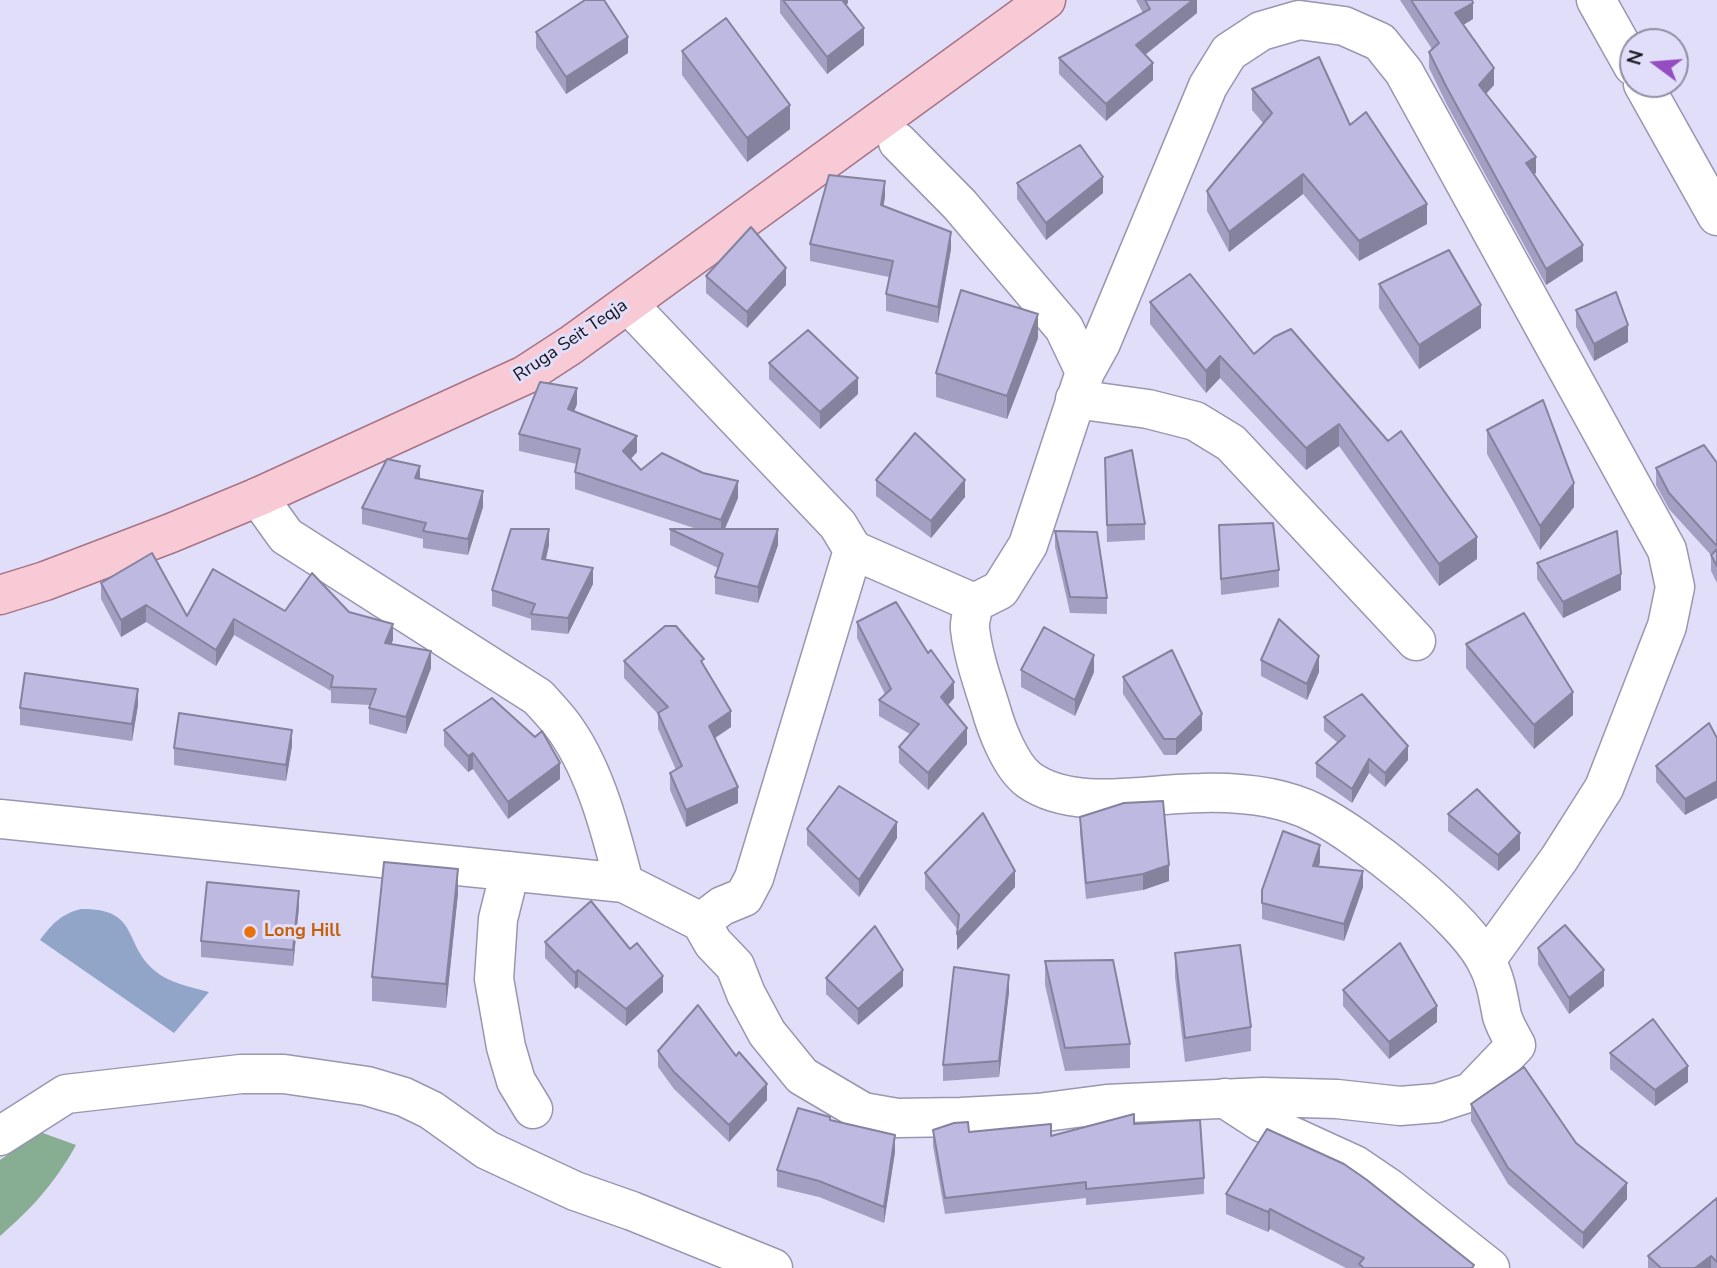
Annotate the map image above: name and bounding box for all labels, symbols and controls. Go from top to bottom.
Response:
north arrow [1619,28,1689,98]
text: N [1621,47,1650,68]
street label: Rruga Seit Teqja [510,295,632,387]
place label: Long Hill [264,921,341,943]
marker: Long Hill [242,924,258,940]

